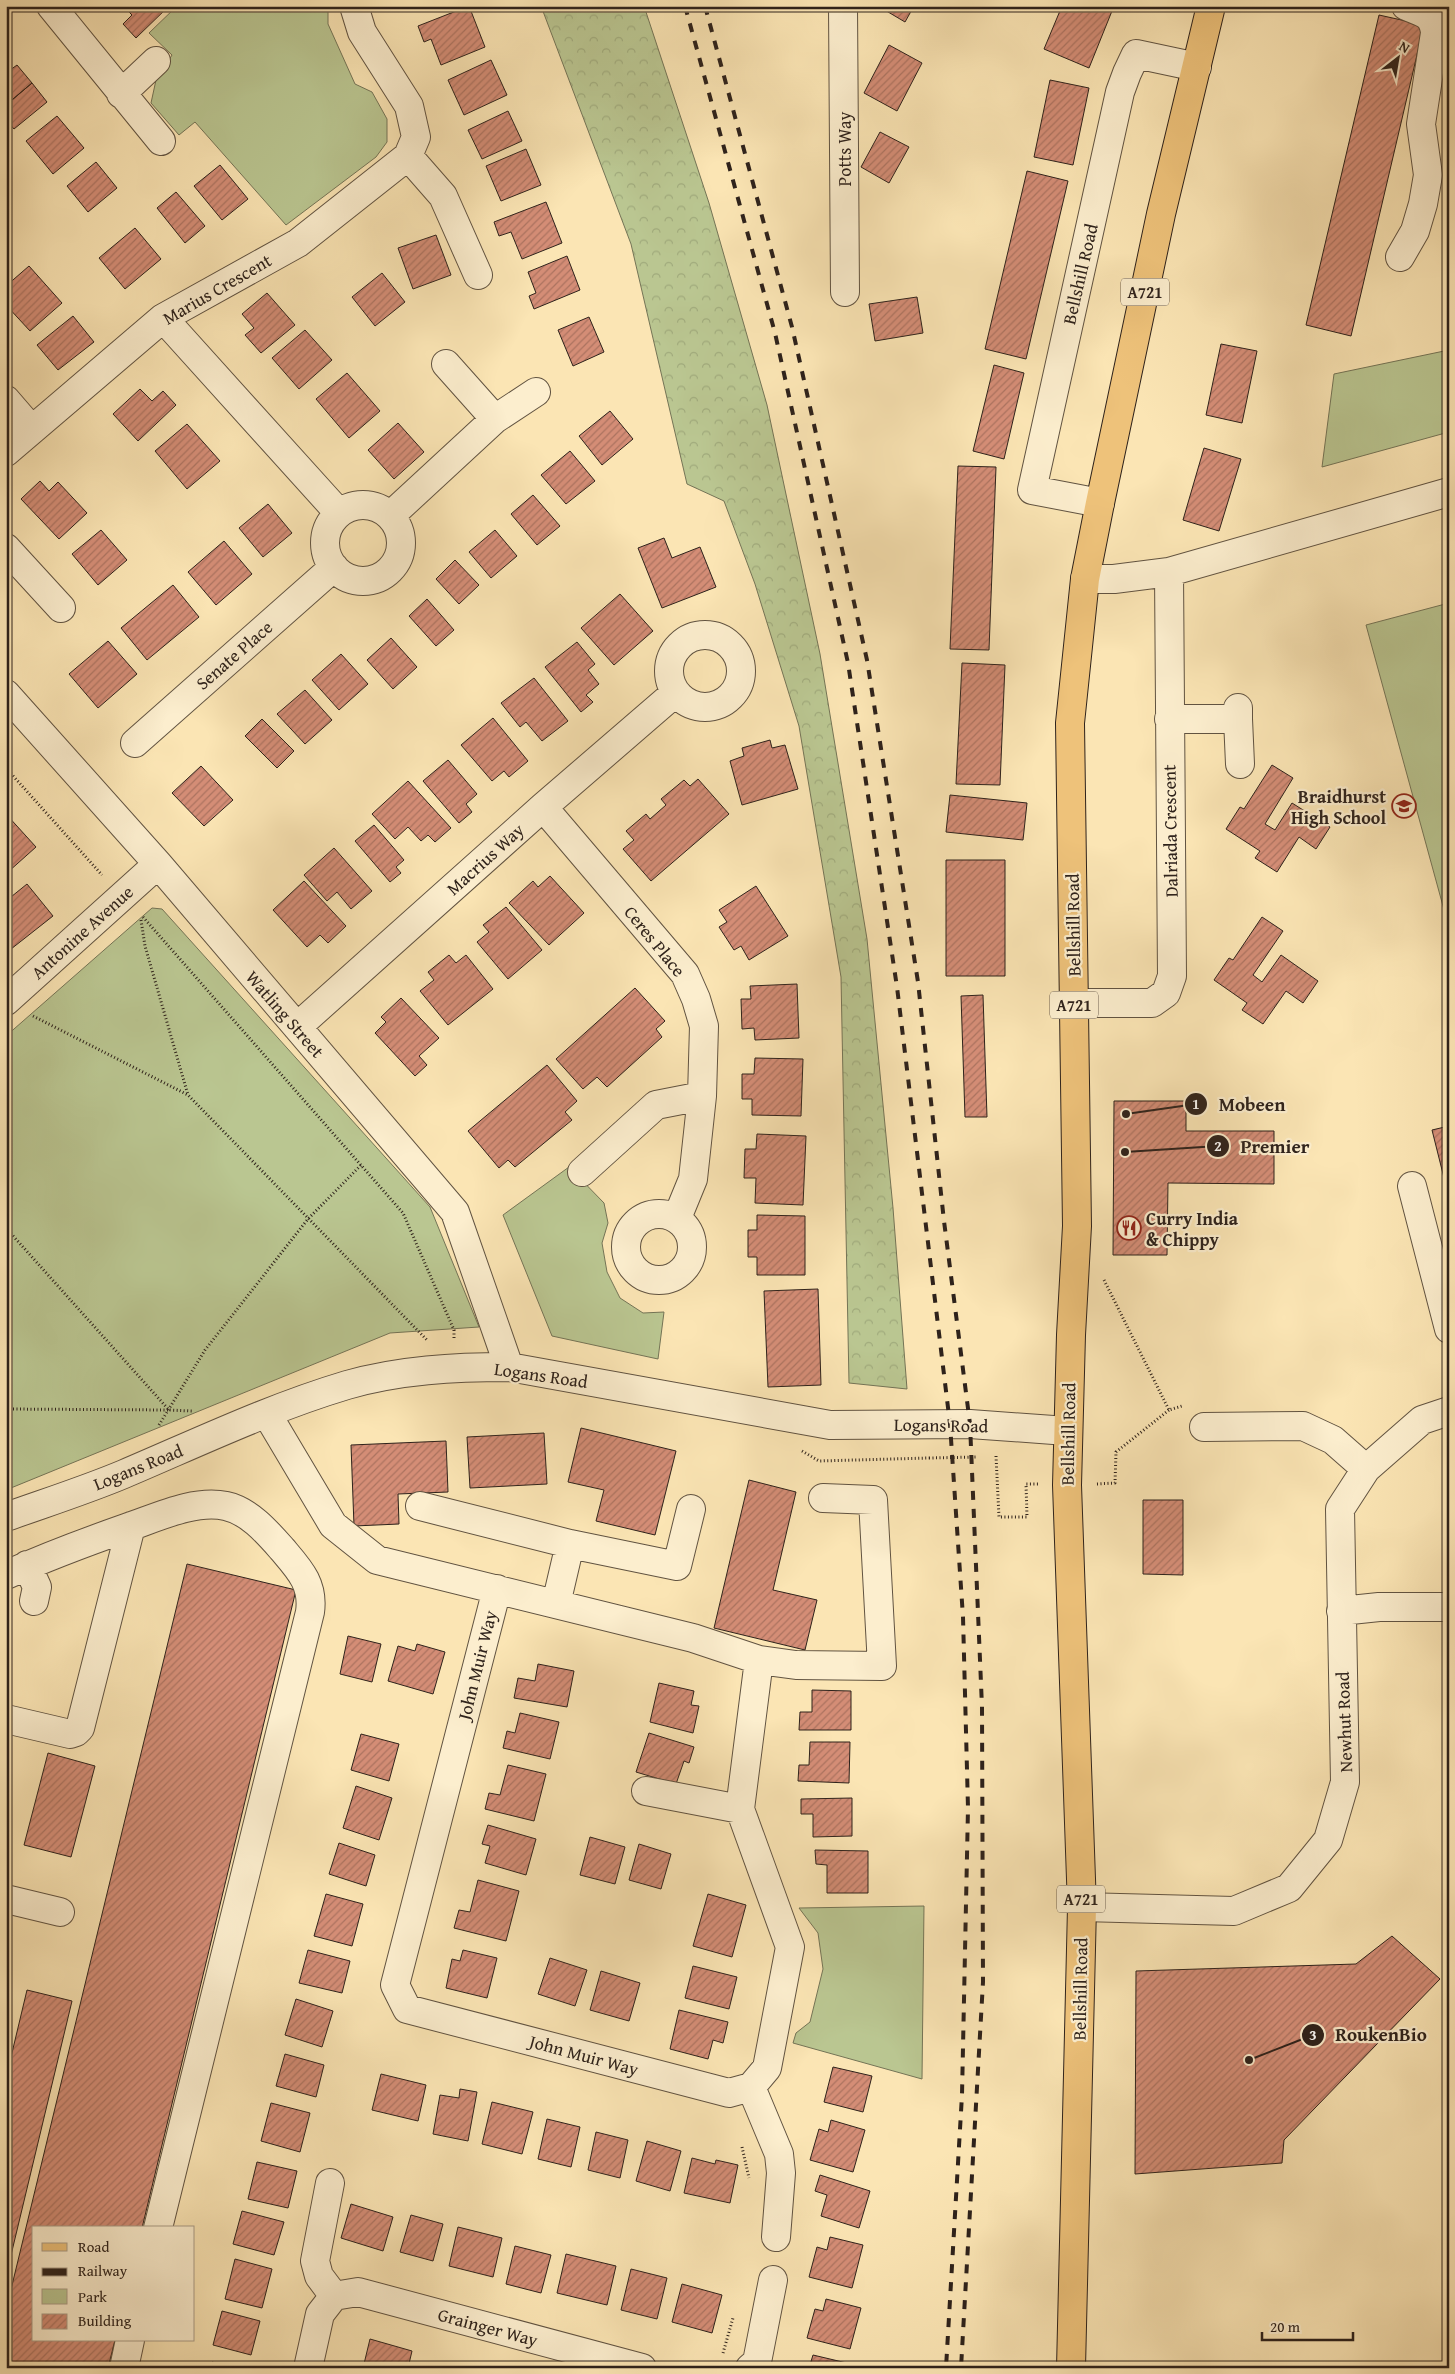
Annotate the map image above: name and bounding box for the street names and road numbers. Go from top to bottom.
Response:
street label: Potts Way [831,112,858,186]
street label: Bellshill Road [1055,220,1105,327]
street label: Marius Crescent [157,246,277,331]
road number: A721 [1121,278,1169,306]
street label: Senate Place [190,614,278,696]
street label: Dalriada Crescent [1155,764,1185,898]
street label: Macrius Way [440,817,530,901]
street label: Bellshill Road [1059,873,1087,977]
street label: Antonine Avenue [25,879,139,985]
street label: Ceres Place [618,900,692,982]
street label: Watling Street [239,964,331,1064]
road number: A721 [1050,992,1098,1018]
street label: Logans Road [492,1355,590,1395]
street label: Bellshill Road [1054,1382,1082,1486]
street label: Logans Road [894,1411,989,1439]
street label: Logans Road [89,1437,187,1497]
street label: John Muir Way [450,1607,504,1725]
street label: Newhut Road [1329,1671,1359,1773]
road number: A721 [1057,1886,1105,1912]
street label: Bellshill Road [1066,1937,1094,2041]
street label: John Muir Way [524,2027,642,2083]
street label: Grainger Way [435,2301,541,2353]

